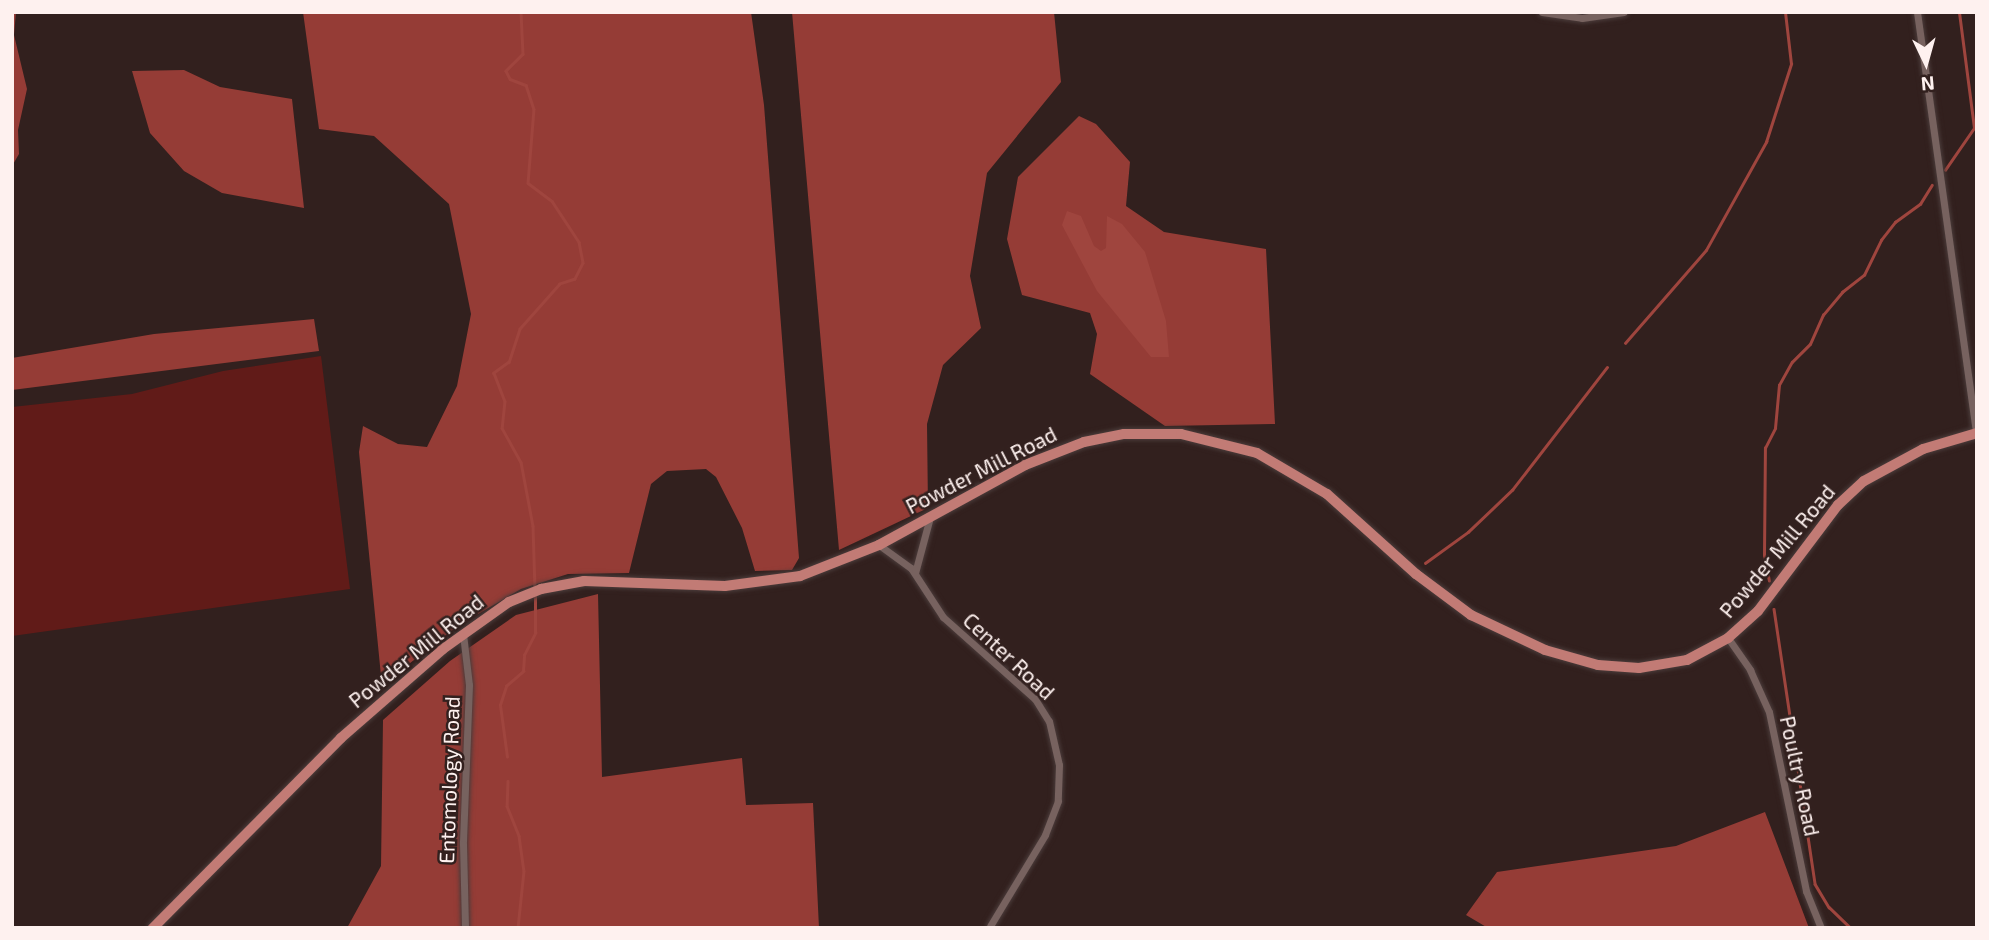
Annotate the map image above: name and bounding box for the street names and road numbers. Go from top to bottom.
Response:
street label: Powder Mill Road [901,421,1061,519]
street label: Powder Mill Road [1714,479,1840,623]
street label: Powder Mill Road [343,589,489,713]
street label: Center Road [958,607,1060,705]
street label: Entomology Road [433,695,465,865]
street label: Poultry Road [1775,713,1825,839]

